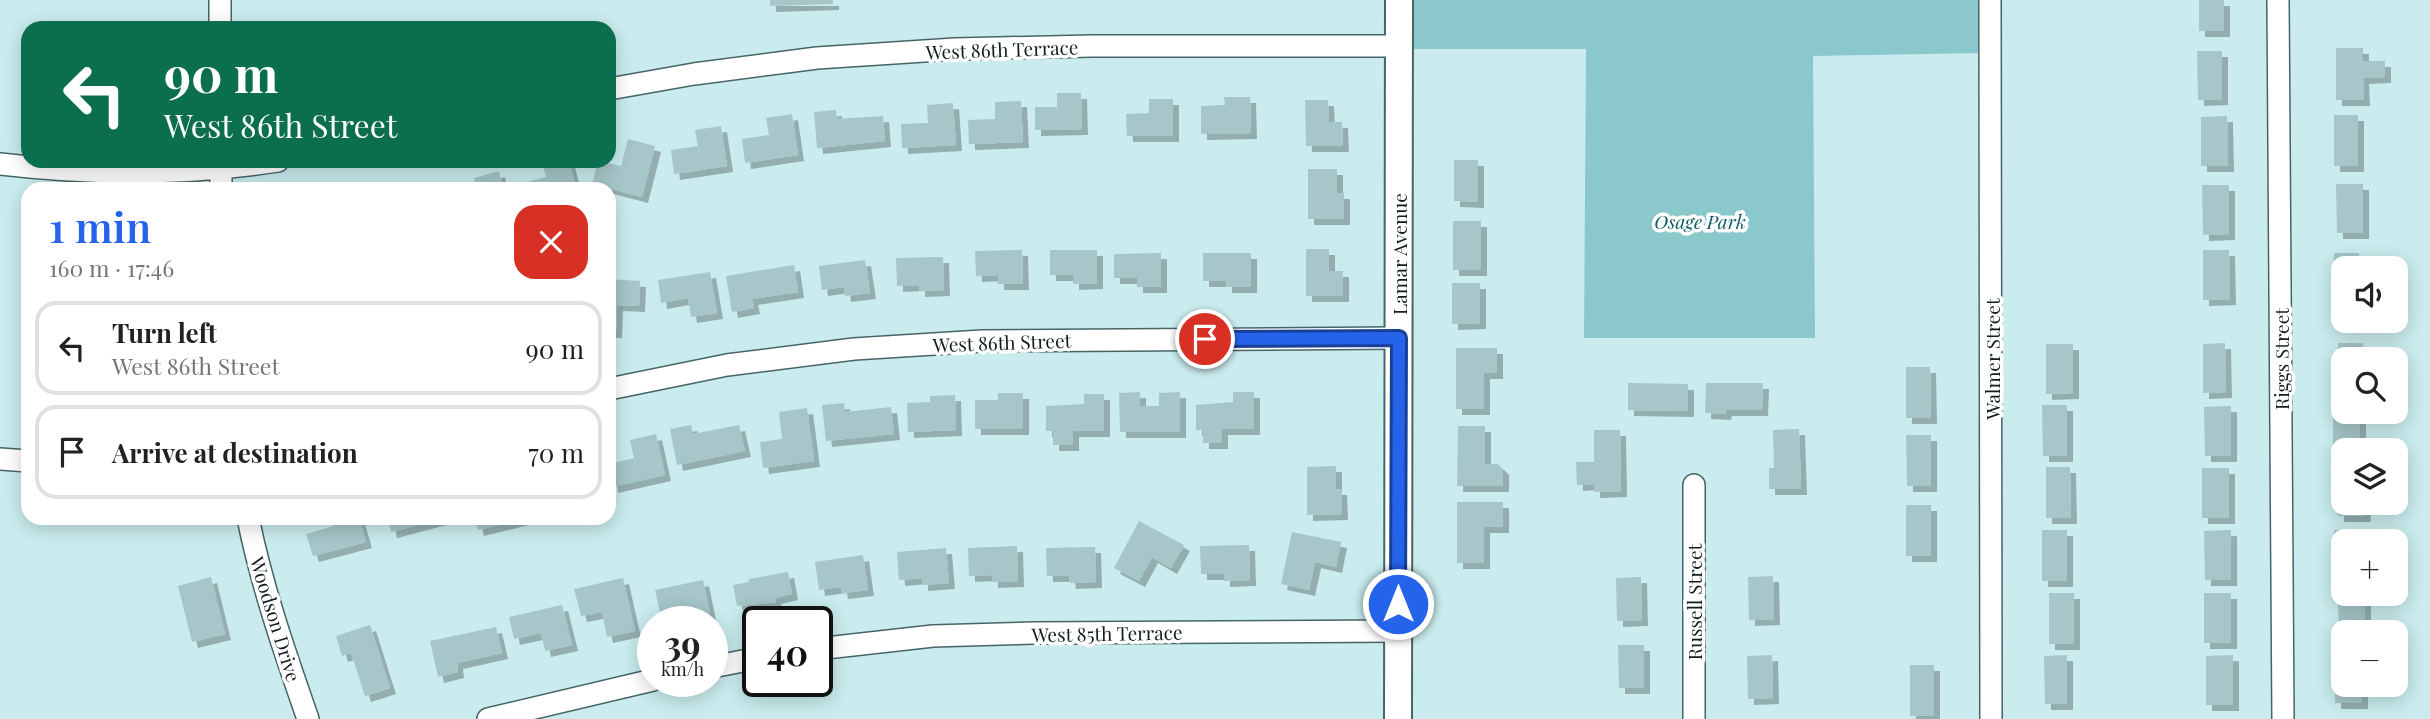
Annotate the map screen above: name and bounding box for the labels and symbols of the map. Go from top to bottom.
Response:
street label: West 86th Terrace [924,33,1079,65]
street label: Lamar Avenue [1386,193,1412,315]
park label: Osage Park [1654,208,1746,234]
street label: Walmer Street [1979,298,2005,421]
street label: Riggs Street [2268,308,2294,410]
pin [1175,309,1235,369]
street label: West 86th Street [931,327,1072,357]
street label: Russell Street [1681,543,1707,660]
street label: Woodson Drive [244,552,307,685]
position arrow [1361,567,1435,641]
speed limit sign: 40 [742,606,833,697]
street label: West 85th Terrace [1030,619,1183,647]

